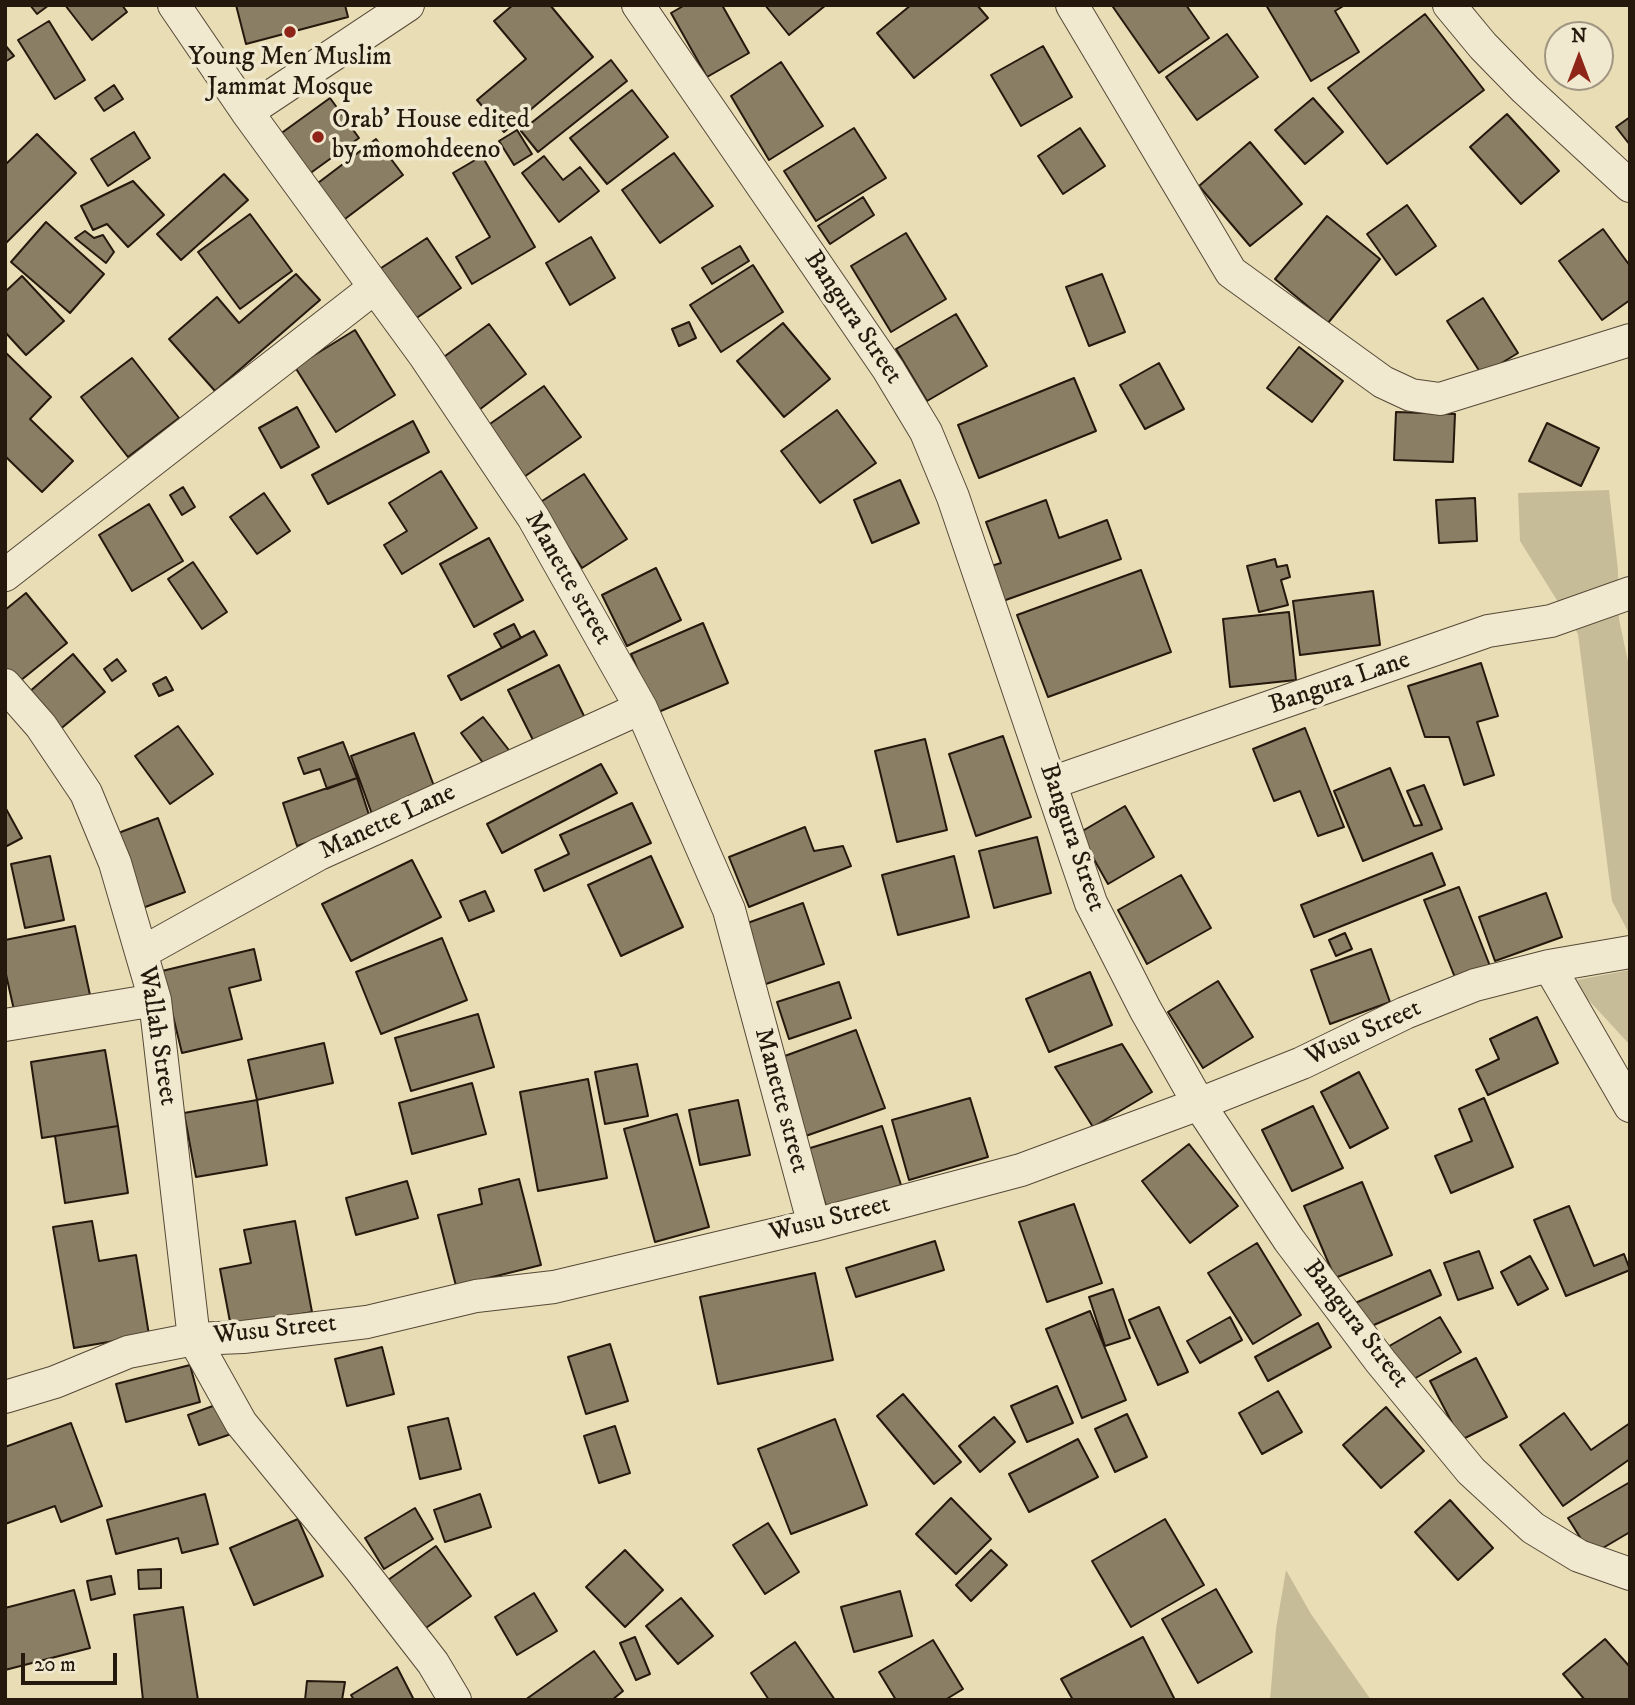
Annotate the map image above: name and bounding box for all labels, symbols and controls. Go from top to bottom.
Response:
north arrow [1544,21,1614,91]
marker: Young Men Muslim Jammat Mosque [282,24,298,40]
text: N [1571,25,1587,48]
place label: Young Men Muslim Jammat Mosque [188,43,392,104]
place label: Orab' House edited by momohdeeno [332,106,530,168]
marker: Orab' House edited by momohdeeno [310,129,326,145]
street label: Bangura Street [796,245,908,391]
street label: Manette street [516,507,618,651]
street label: Bangura Lane [1266,645,1414,723]
street label: Bangura Street [1031,760,1111,916]
street label: Manette Lane [315,778,461,868]
street label: Wallah Street [130,964,182,1108]
street label: Wusu Street [1301,994,1427,1074]
street label: Manette street [746,1025,814,1177]
street label: Wusu Street [766,1190,894,1250]
street label: Bangura Street [1295,1255,1415,1395]
street label: Wusu Street [212,1309,338,1353]
scale bar [24,1638,121,1682]
text: 20 m [34,1652,76,1678]

